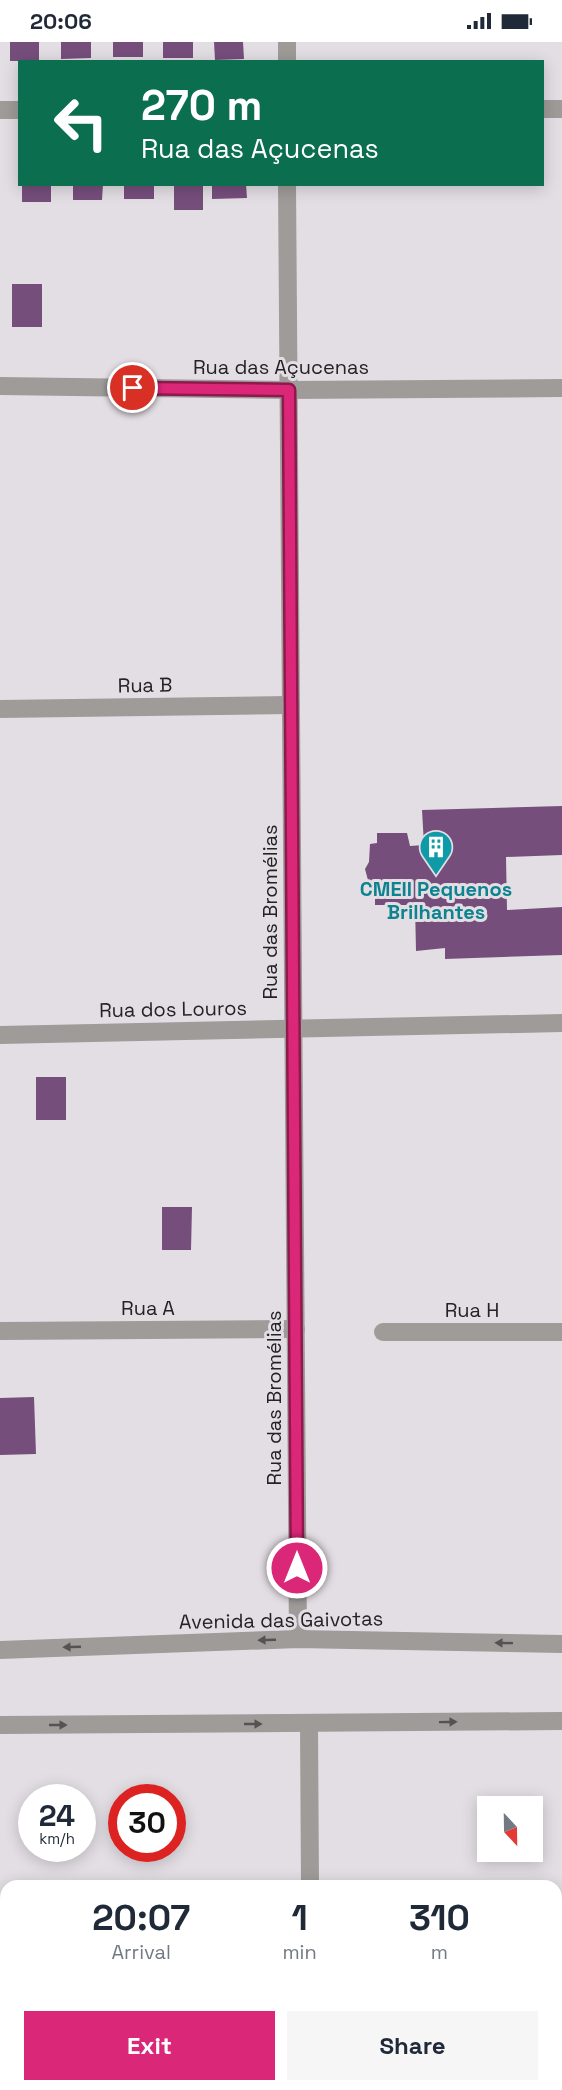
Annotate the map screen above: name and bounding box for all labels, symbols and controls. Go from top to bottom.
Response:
text: 20:06 [30,7,92,35]
text: 270 m [141,79,262,132]
icon: left [42,84,120,162]
text: Rua das Açucenas [141,131,379,166]
street label: Rua das Açucenas [193,354,369,380]
pin [107,362,158,413]
icon: arrive [116,371,149,404]
street label: Rua B [117,672,173,698]
street label: Rua das Bromélias [257,824,283,1000]
building icon: CMEII Pequenos Brilhantes [418,829,454,876]
place label: CMEII Pequenos Brilhantes [360,876,512,925]
street label: Rua dos Louros [99,995,247,1023]
street label: Rua A [121,1295,175,1321]
street label: Rua H [445,1297,499,1323]
street label: Rua das Bromélias [261,1310,287,1486]
position arrow [265,1536,329,1600]
street label: Avenida das Gaivotas [179,1605,383,1635]
one-way arrow [257,1636,276,1645]
one-way arrow [494,1638,513,1648]
one-way arrow [62,1643,81,1652]
one-way arrow [439,1717,458,1727]
one-way arrow [244,1719,263,1729]
one-way arrow [49,1720,68,1730]
speed limit sign: 30 [108,1784,186,1862]
text: 24 [39,1796,75,1835]
north arrow [477,1796,543,1862]
map controls [477,1796,543,1862]
text: km/h [39,1829,75,1848]
text: 20:07 [92,1895,190,1941]
text: 1 [291,1895,308,1941]
text: 310 [409,1895,470,1941]
text: Arrival [111,1939,171,1965]
text: min [282,1939,317,1965]
text: m [431,1939,448,1965]
button: Exit [24,2011,275,2080]
button: Share [287,2011,538,2080]

